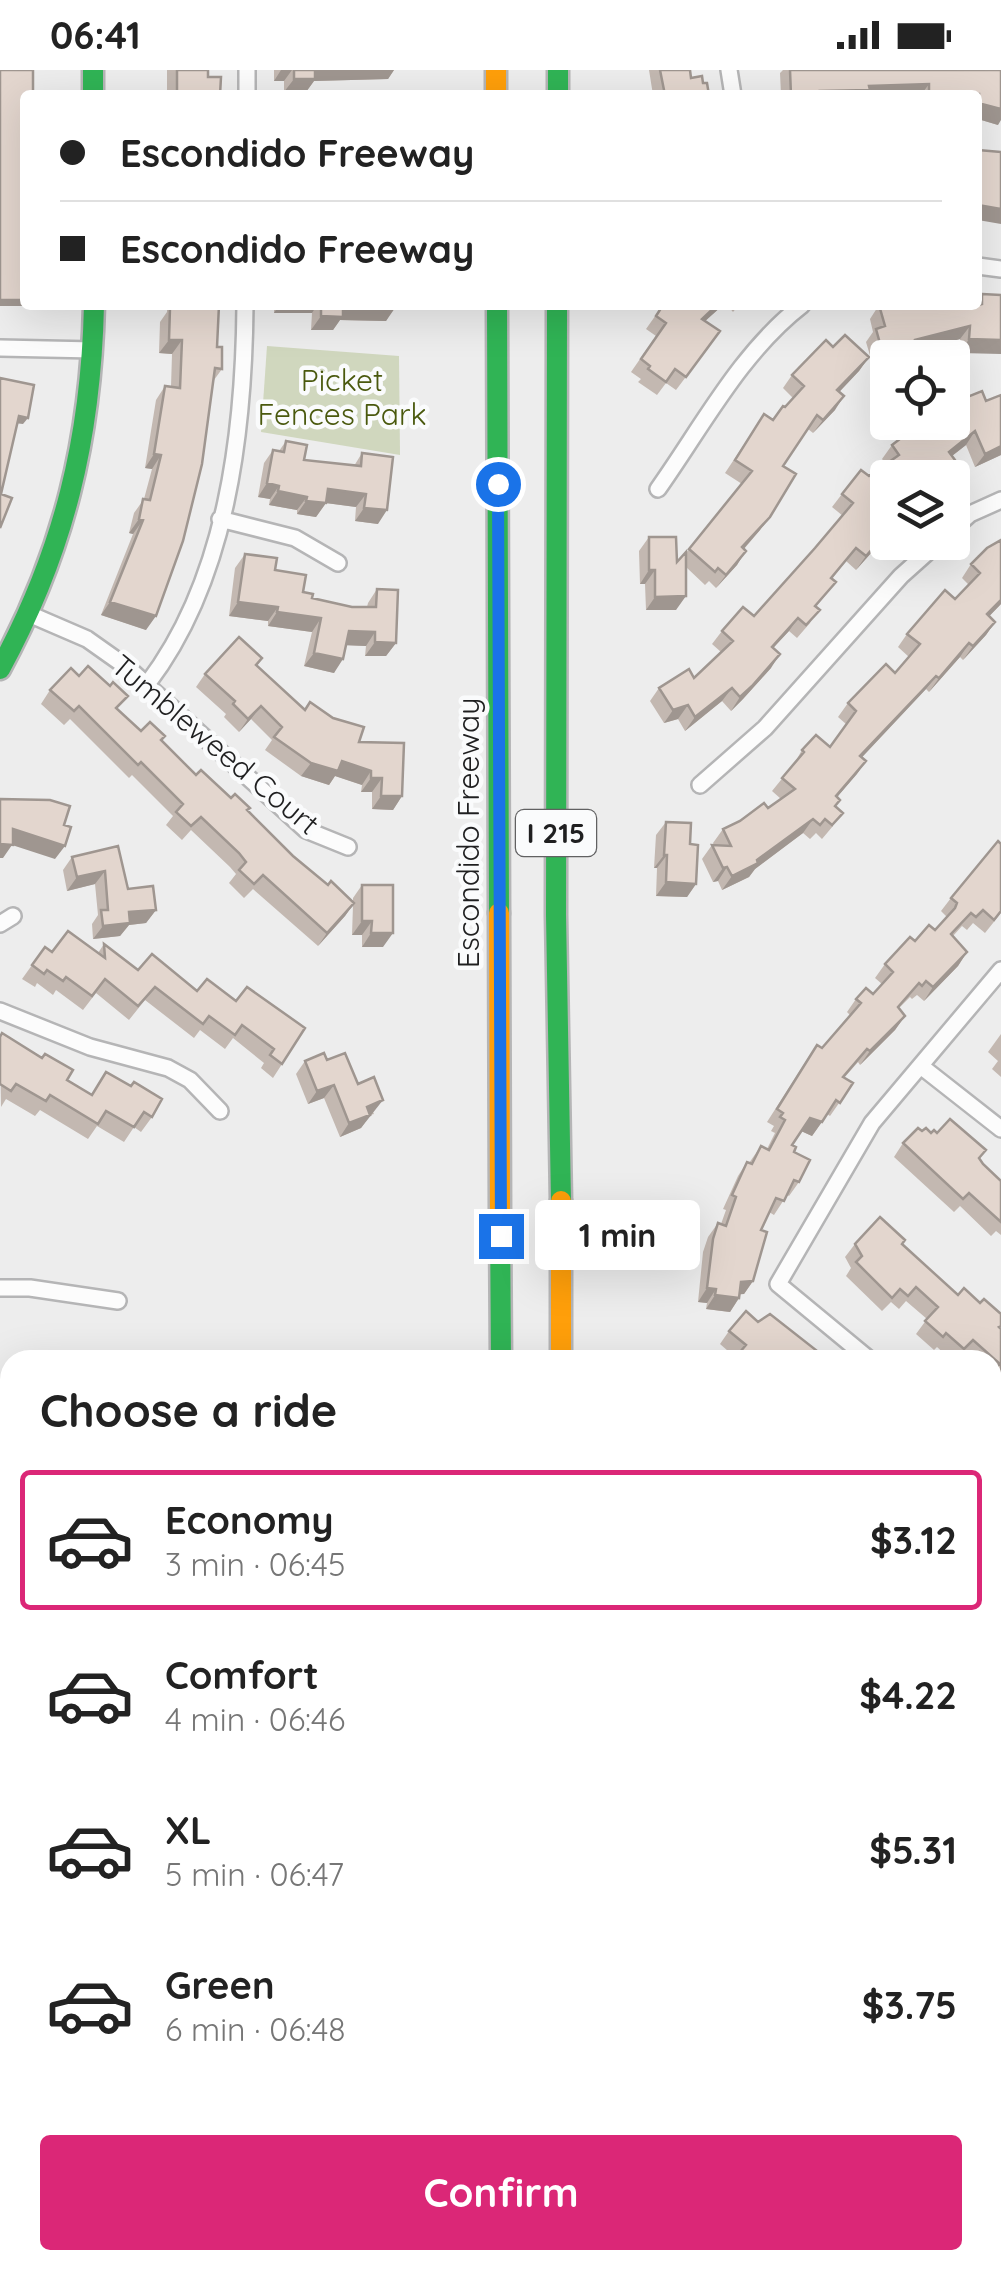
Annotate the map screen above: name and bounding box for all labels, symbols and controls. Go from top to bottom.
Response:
text: 06:41 [50,11,141,59]
text: Escondido Freeway [120,129,474,177]
text: Escondido Freeway [120,225,474,273]
map controls [870,340,970,560]
button: locate [870,340,970,440]
park label: Picket Fences Park [257,361,427,433]
button: layers [870,460,970,560]
route start [476,462,521,507]
street label: Tumbleweed Court [104,646,327,842]
street label: Escondido Freeway [449,698,487,968]
road number: I 215 [516,810,596,856]
callout: 1 min [536,1201,701,1271]
route end [479,1214,524,1259]
text: 1 min [579,1215,656,1255]
text: Choose a ride [40,1382,337,1438]
icon: car [45,1495,135,1585]
text: Economy [165,1496,334,1544]
text: $3.12 [870,1516,957,1564]
text: 3 min · 06:45 [165,1544,346,1584]
icon: car [45,1650,135,1740]
text: Comfort [165,1651,319,1699]
text: $4.22 [859,1671,957,1719]
text: 4 min · 06:46 [165,1699,345,1739]
icon: car [45,1805,135,1895]
text: XL [165,1806,211,1854]
text: $5.31 [869,1826,957,1874]
text: 5 min · 06:47 [165,1854,344,1894]
icon: car [45,1960,135,2050]
text: Green [165,1961,275,2009]
text: $3.75 [862,1981,957,2029]
text: 6 min · 06:48 [165,2009,346,2049]
button: Confirm [40,2135,962,2250]

